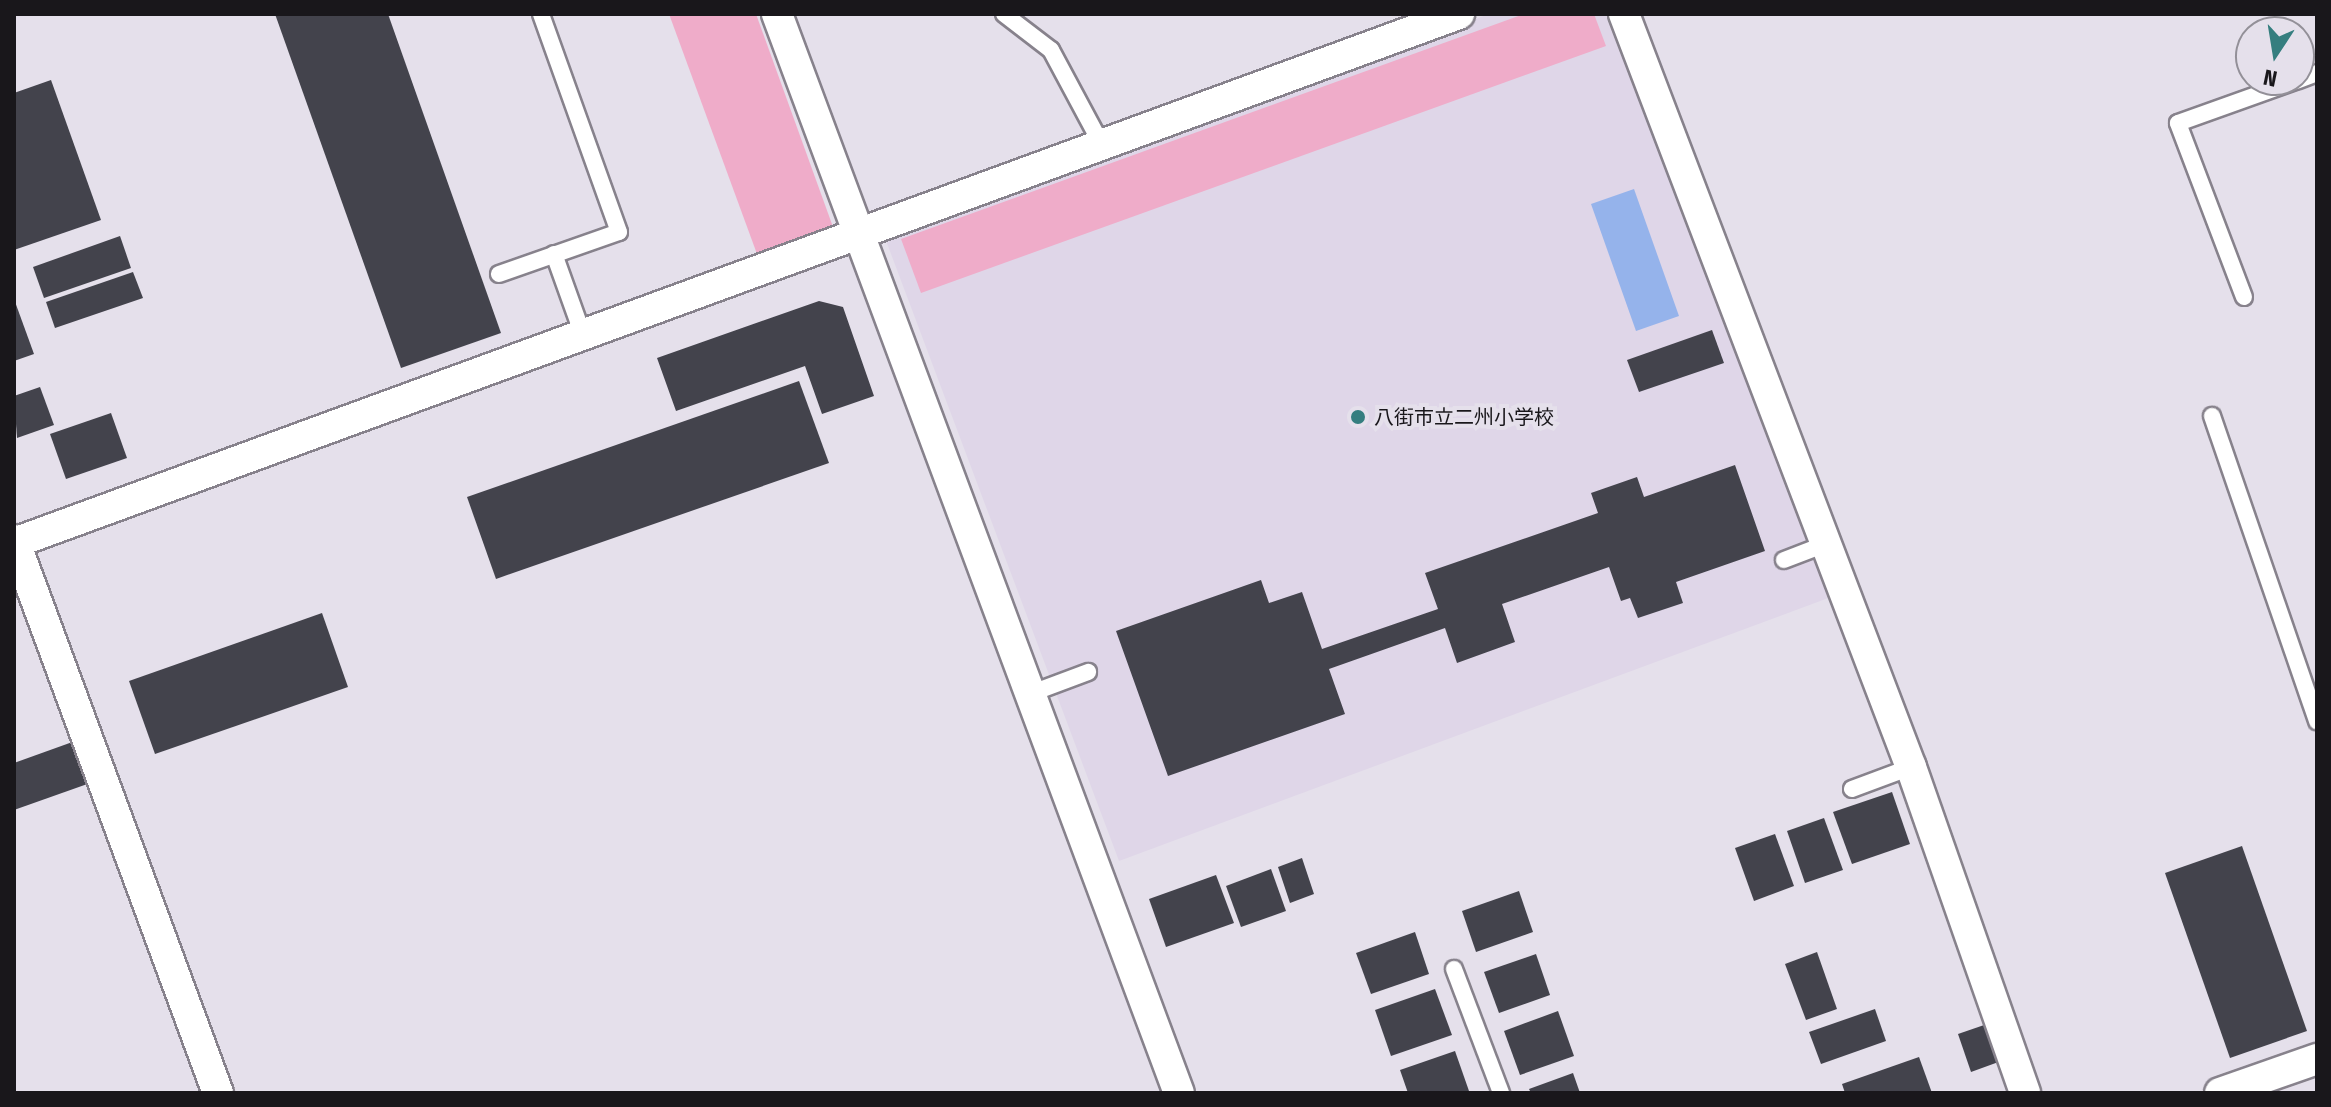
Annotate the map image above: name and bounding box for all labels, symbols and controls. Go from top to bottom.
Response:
north arrow [2235,16,2315,96]
text: N [2261,63,2280,93]
place label: 八街市立二州小学校 [1374,405,1554,429]
marker: 八街市立二州小学校 [1349,408,1367,426]

